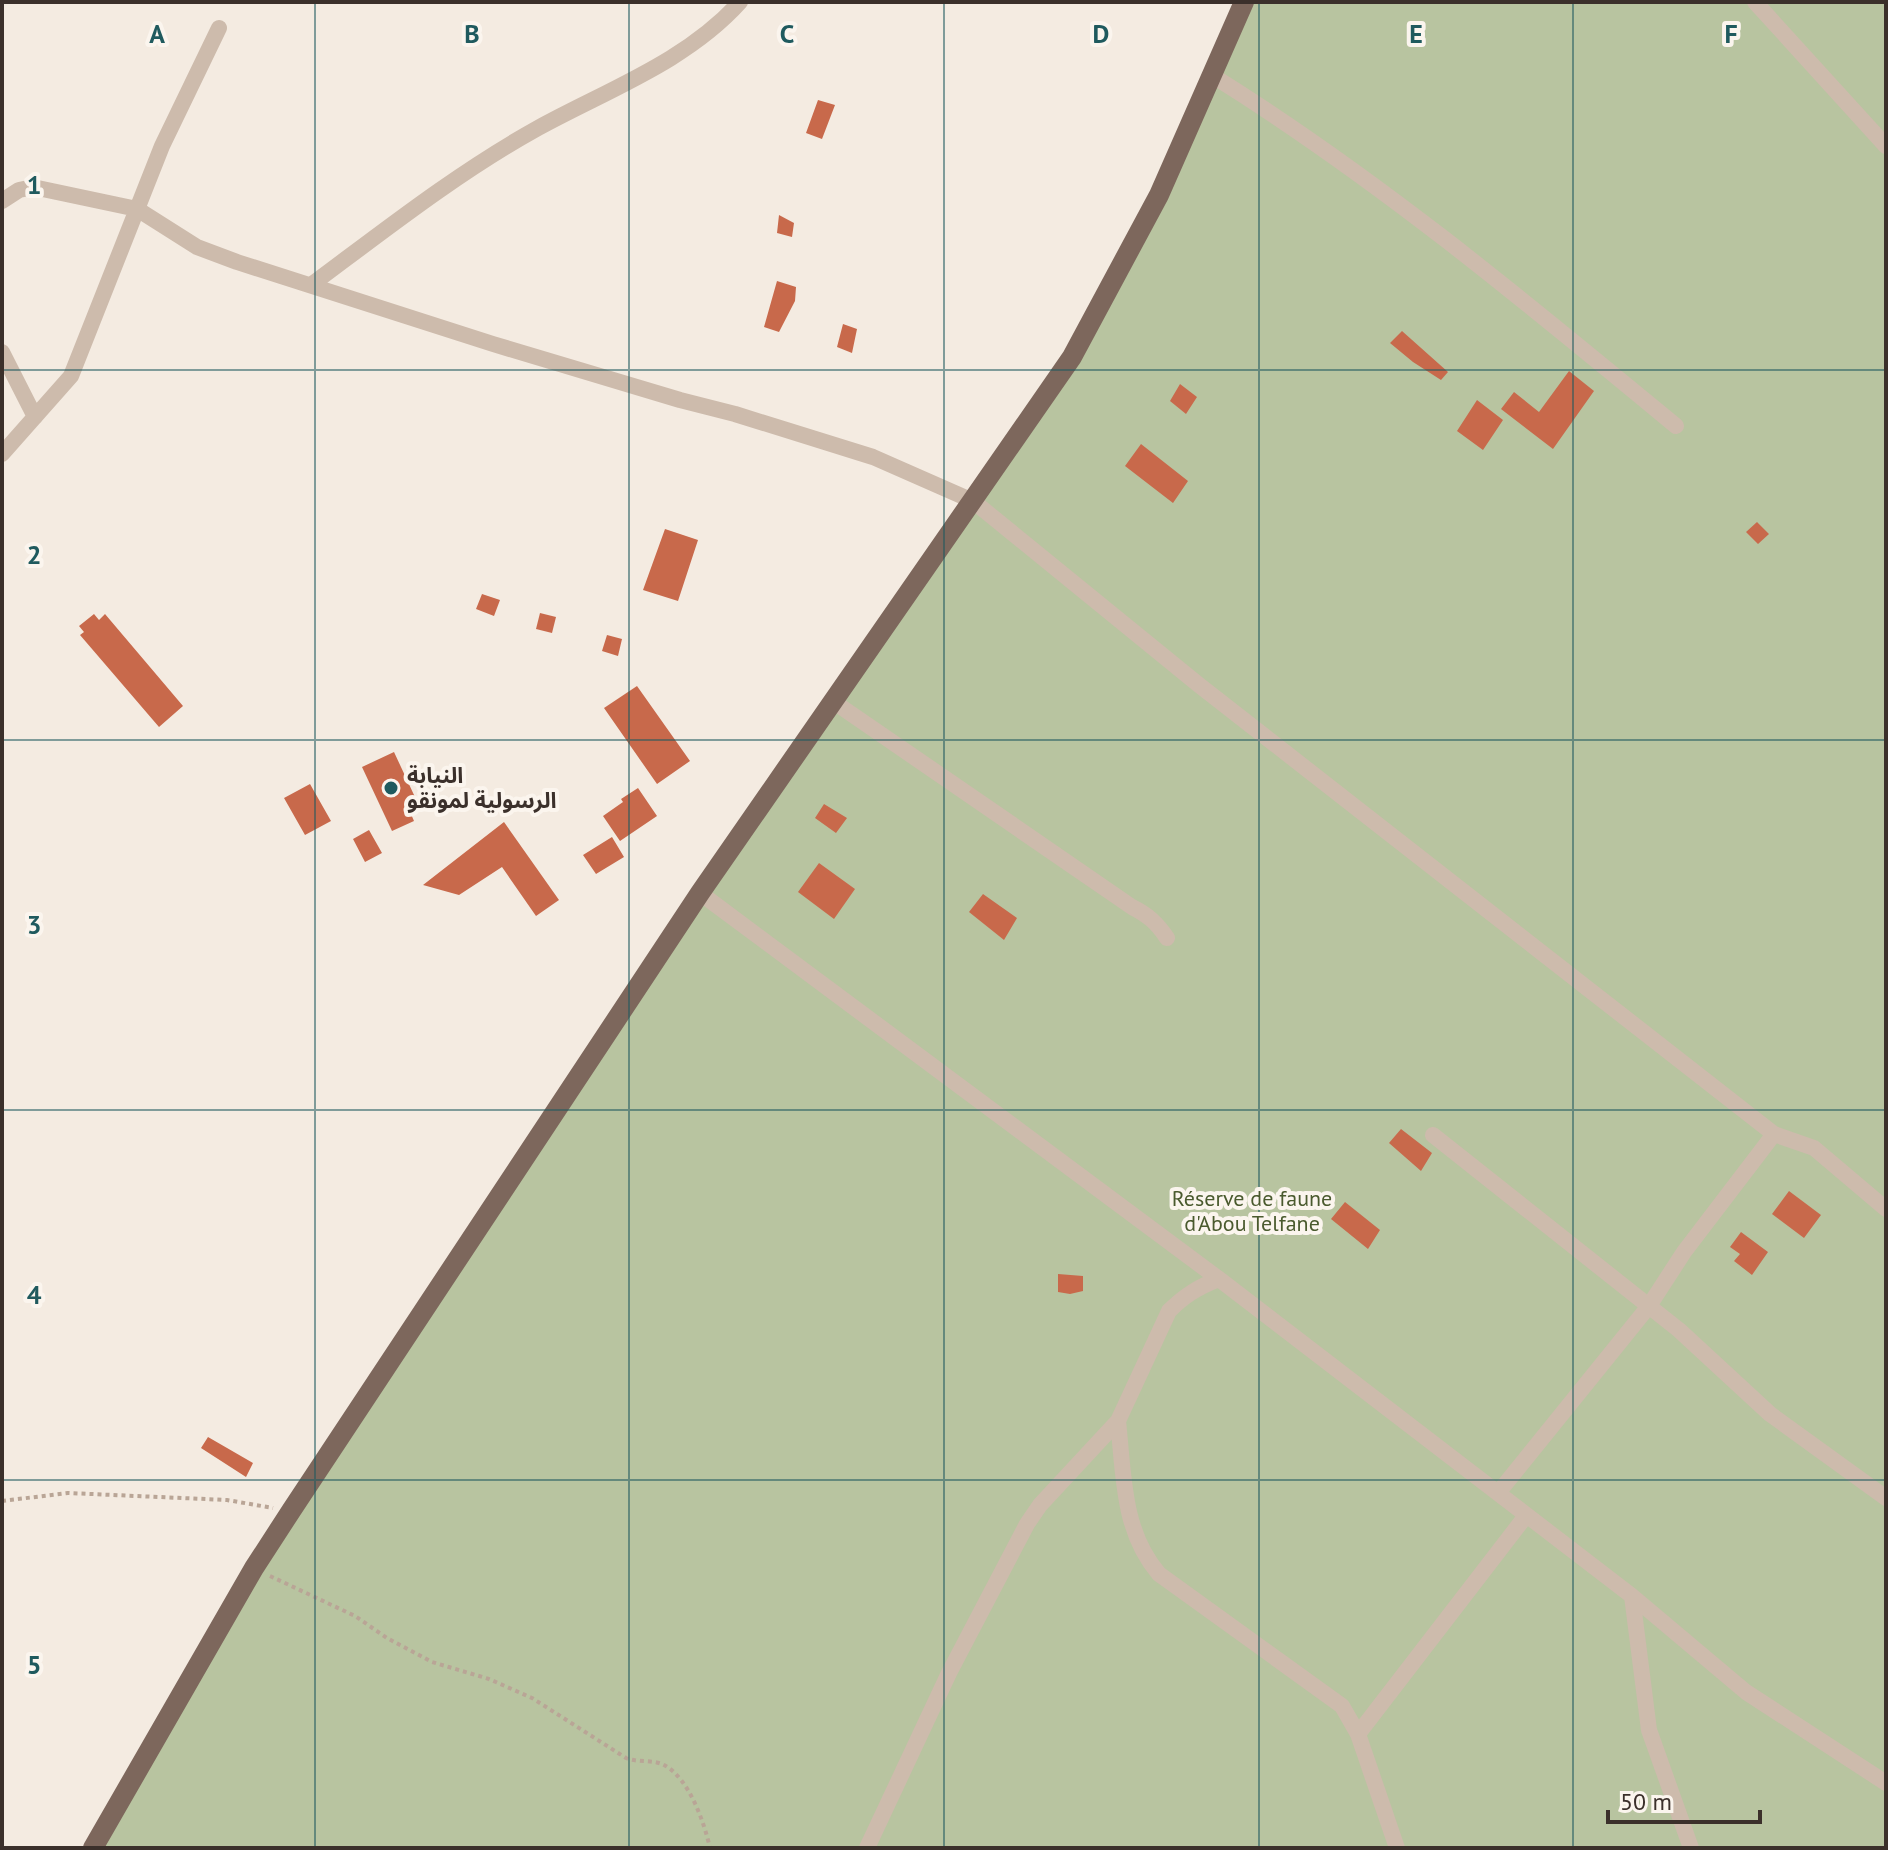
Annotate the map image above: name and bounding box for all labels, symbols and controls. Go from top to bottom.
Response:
text: A [149,17,165,50]
text: B [464,17,480,50]
text: C [780,17,794,50]
text: D [1093,17,1109,50]
text: E [1409,17,1423,50]
text: F [1724,17,1738,50]
text: 1 [27,168,41,201]
text: 2 [27,538,41,571]
place label: النيابة الرسولية لمونقو [407,761,556,814]
marker: النيابة الرسولية لمونقو [382,779,400,797]
text: 3 [27,908,41,941]
park label: Réserve de faune d'Abou Telfane [1172,1184,1332,1237]
text: 4 [27,1278,42,1311]
text: 5 [27,1648,41,1681]
scale bar [1608,1774,1760,1824]
text: 50 m [1620,1786,1672,1817]

